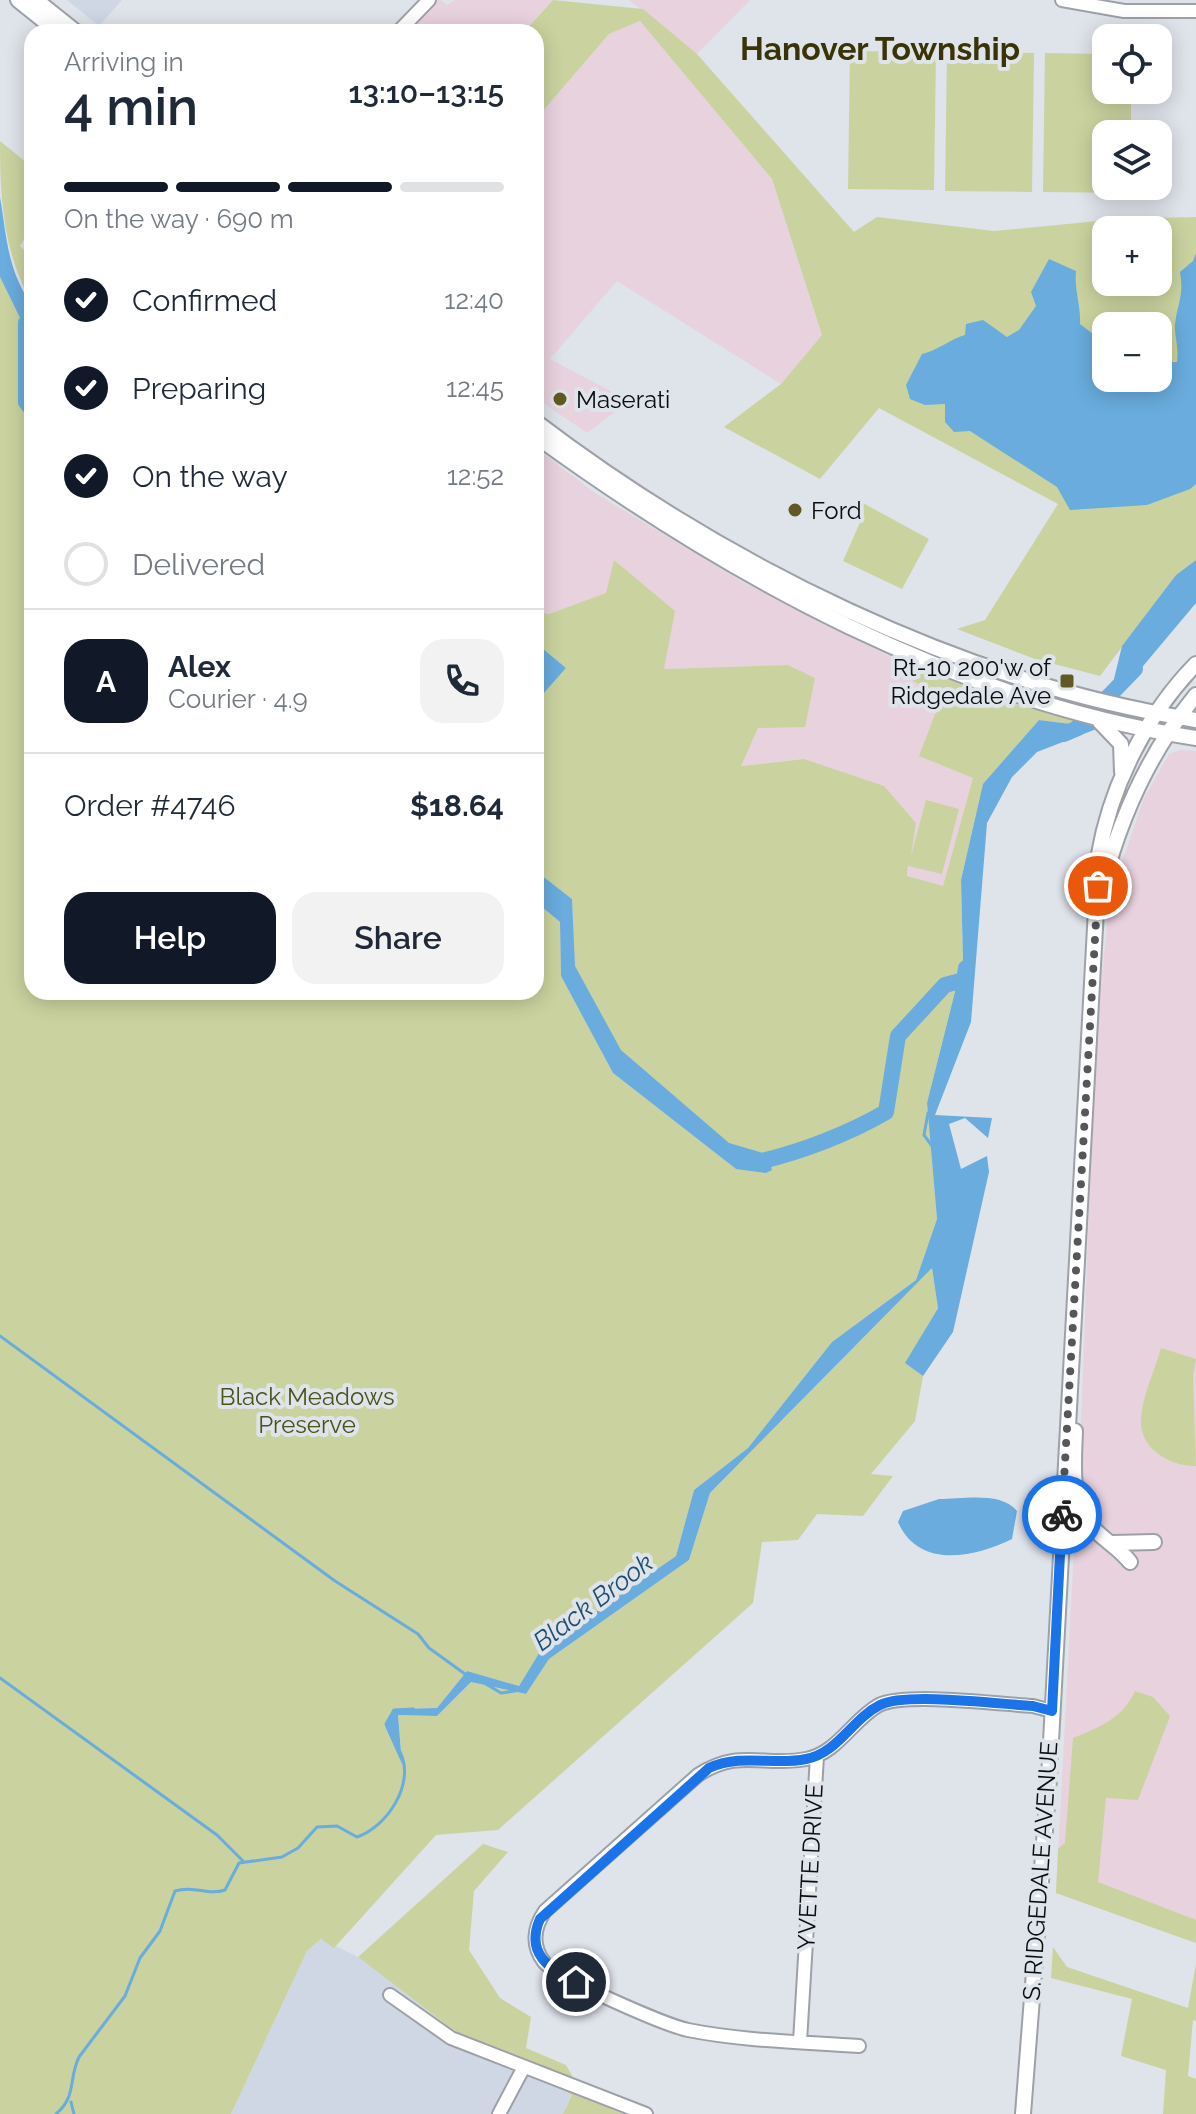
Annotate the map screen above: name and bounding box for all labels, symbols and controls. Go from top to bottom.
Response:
map controls [1092,24,1172,392]
button: locate [1092,24,1172,104]
district label: Hanover Township [740,30,1020,67]
text: Arriving in [64,47,184,77]
text: 13:10–13:15 [348,75,504,110]
text: 4 min [64,76,198,137]
button: layers [1092,120,1172,200]
text: On the way · 690 m [64,204,294,234]
button: + [1092,216,1172,296]
icon: check [64,278,108,322]
text: Confirmed [132,283,277,318]
text: 12:40 [444,285,504,315]
button: − [1092,312,1172,392]
icon: check [64,366,108,410]
text: Preparing [132,371,266,406]
text: 12:45 [446,373,504,403]
place label: Maserati [576,385,670,414]
marker: Maserati [551,390,569,408]
icon: check [64,454,108,498]
text: On the way [132,459,288,494]
text: 12:52 [447,461,504,491]
place label: Ford [811,496,862,525]
marker: Ford [786,501,804,519]
text: Delivered [132,547,265,582]
button: phone [420,639,504,723]
text: Alex [168,649,231,684]
place label: Rt-10 200'w of Ridgedale Ave [890,653,1052,710]
text: A [96,664,116,699]
marker: Rt-10 200'w of Ridgedale Ave [1058,672,1076,690]
text: Courier · 4.9 [168,684,308,714]
text: Order #4746 [64,788,236,823]
text: $18.64 [410,788,504,823]
pin [1064,852,1132,920]
icon: bag [1076,864,1120,908]
button: Help [64,892,276,984]
button: Share [292,892,504,984]
park label: Black Meadows Preserve [219,1382,395,1439]
courier [1022,1475,1102,1555]
icon: bike [1040,1493,1084,1537]
water label: Black Brook [527,1547,659,1657]
street label: S. RIDGEDALE AVENUE [1016,1741,1064,2001]
street label: YVETTE DRIVE [791,1783,829,1951]
pin [542,1948,610,2016]
icon: home [554,1960,598,2004]

